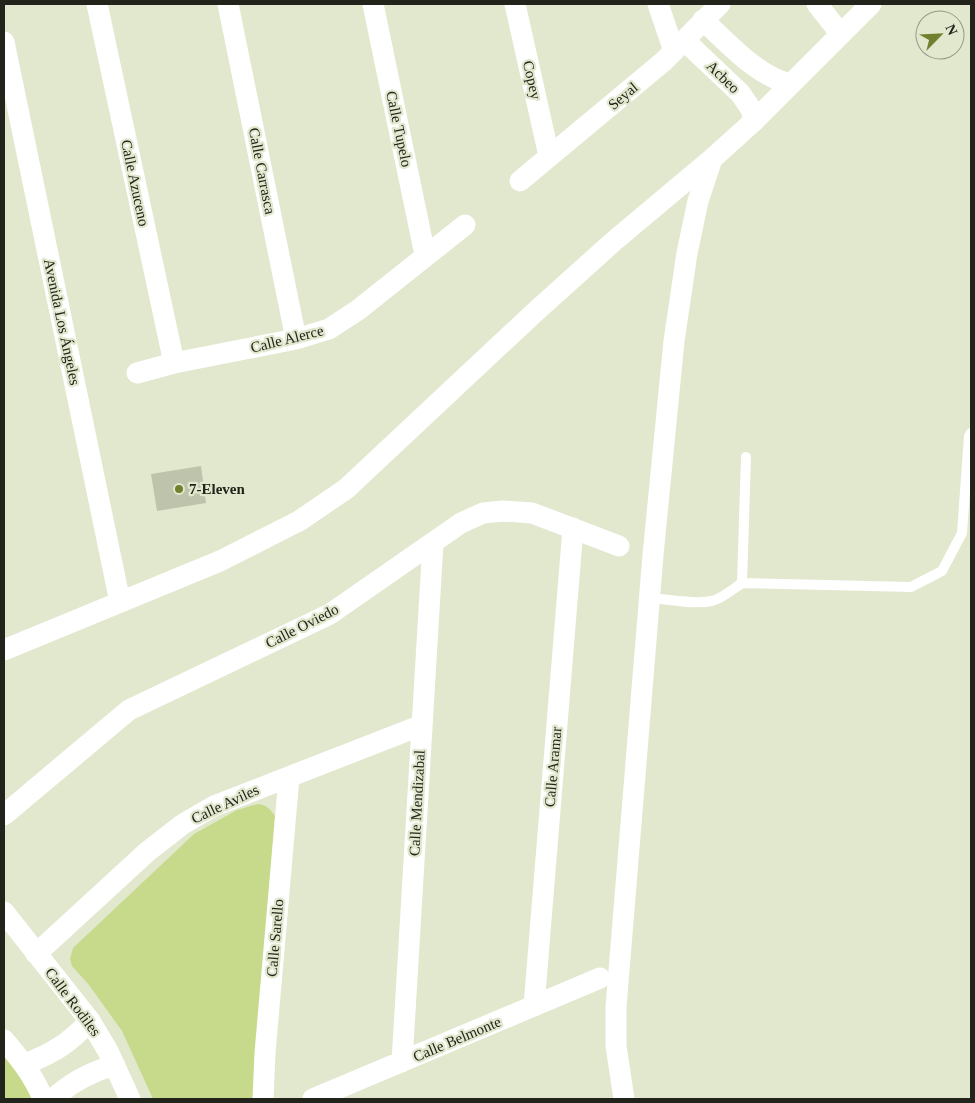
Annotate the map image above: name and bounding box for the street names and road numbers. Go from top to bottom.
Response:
street label: Acbeo [703,58,743,96]
street label: Copey [520,59,544,101]
street label: Seyal [605,79,641,113]
street label: Calle Tupelo [383,90,415,168]
street label: Calle Carrasca [246,126,278,216]
street label: Calle Azuceno [118,138,152,228]
street label: Avenida Los Ángeles [41,257,83,387]
street label: Calle Alerce [249,322,325,356]
street label: Calle Oviedo [263,601,341,651]
street label: Calle Aramar [542,726,564,808]
street label: Calle Mendizabal [406,750,428,856]
street label: Calle Aviles [189,781,261,827]
street label: Calle Sarello [264,898,286,978]
street label: Calle Rodiles [42,965,104,1039]
street label: Calle Belmonte [411,1013,504,1065]

